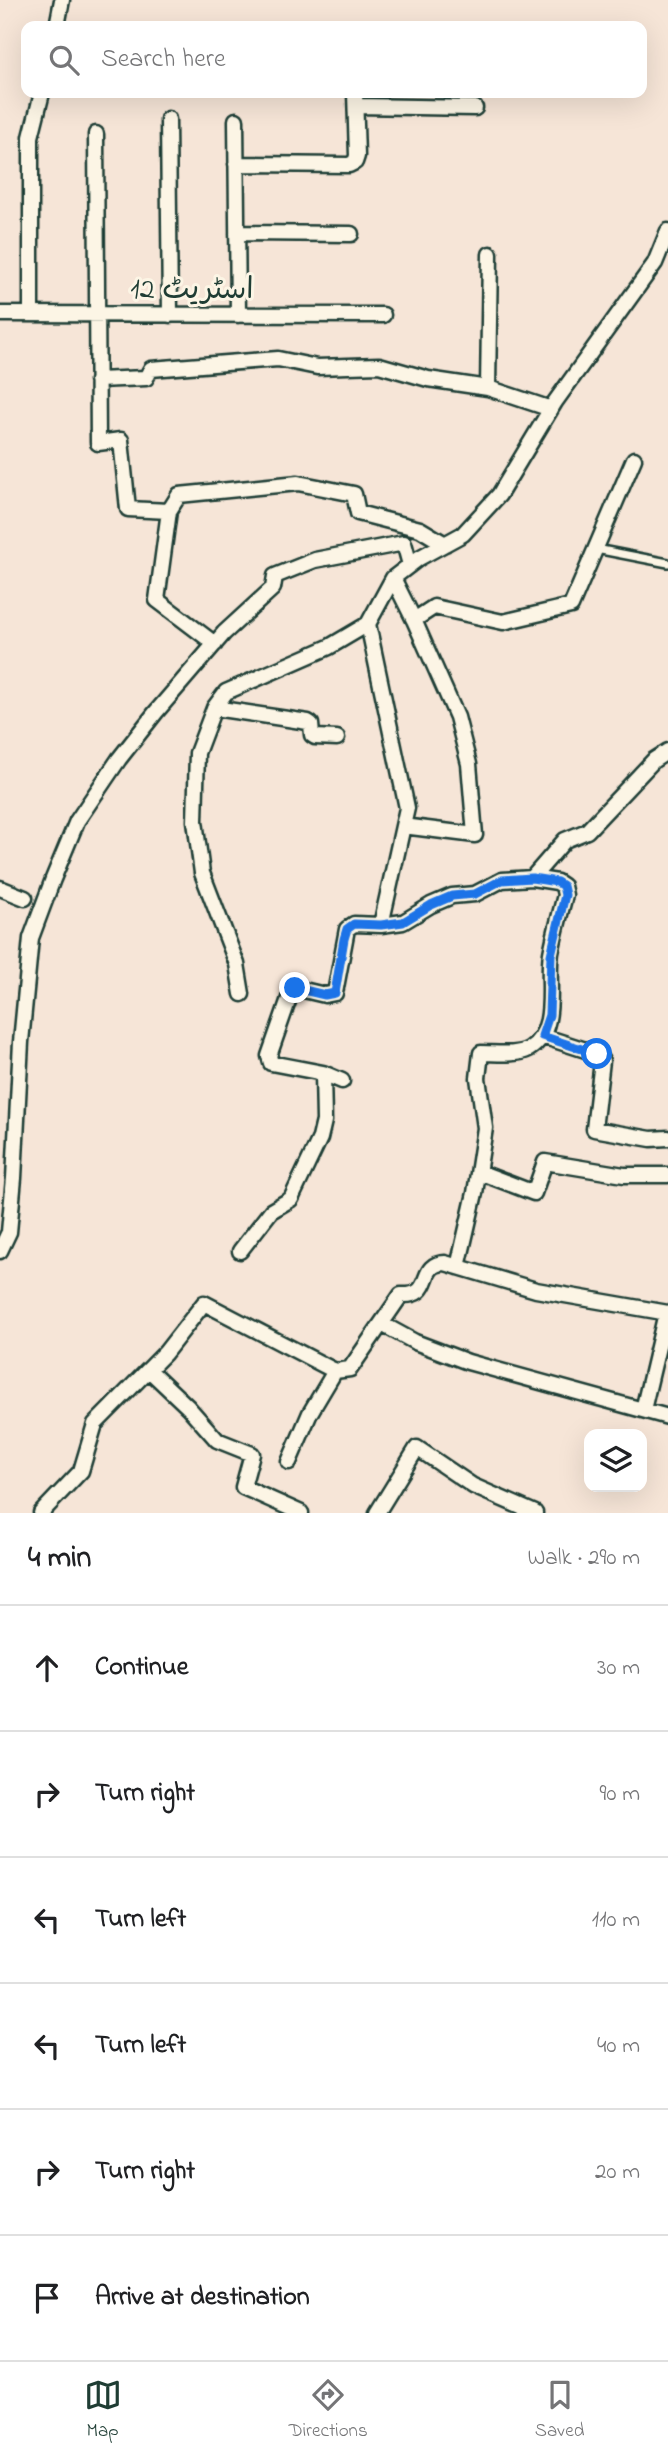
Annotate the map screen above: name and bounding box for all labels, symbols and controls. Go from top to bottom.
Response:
search box [21,21,647,98]
icon: search [45,41,83,79]
text: Search here [101,41,226,79]
street label: اسٹریٹ 12 [130,269,254,313]
route end [279,972,310,1003]
route start [581,1038,612,1069]
map controls [584,1429,647,1492]
button: layers [584,1429,647,1492]
text: 4 min [28,1537,91,1581]
text: Walk · 290 m [528,1542,640,1575]
icon: ahead [28,1649,66,1687]
text: Continue [95,1649,188,1687]
text: 30 m [597,1652,640,1685]
icon: right [28,1775,66,1813]
text: Turn right [95,1775,195,1813]
text: 90 m [600,1778,640,1811]
icon: left [28,1901,66,1939]
text: Turn left [95,1901,186,1939]
text: 110 m [592,1904,640,1937]
icon: left [28,2027,66,2065]
text: Turn left [95,2027,186,2065]
text: 40 m [597,2030,640,2063]
icon: right [28,2153,66,2191]
text: Turn right [95,2153,195,2191]
text: 20 m [595,2156,640,2189]
icon: arrive [28,2279,66,2317]
text: Arrive at destination [95,2279,310,2317]
tab: Map [84,2376,122,2445]
tab: Directions [289,2376,368,2445]
tab: Saved [535,2376,584,2445]

